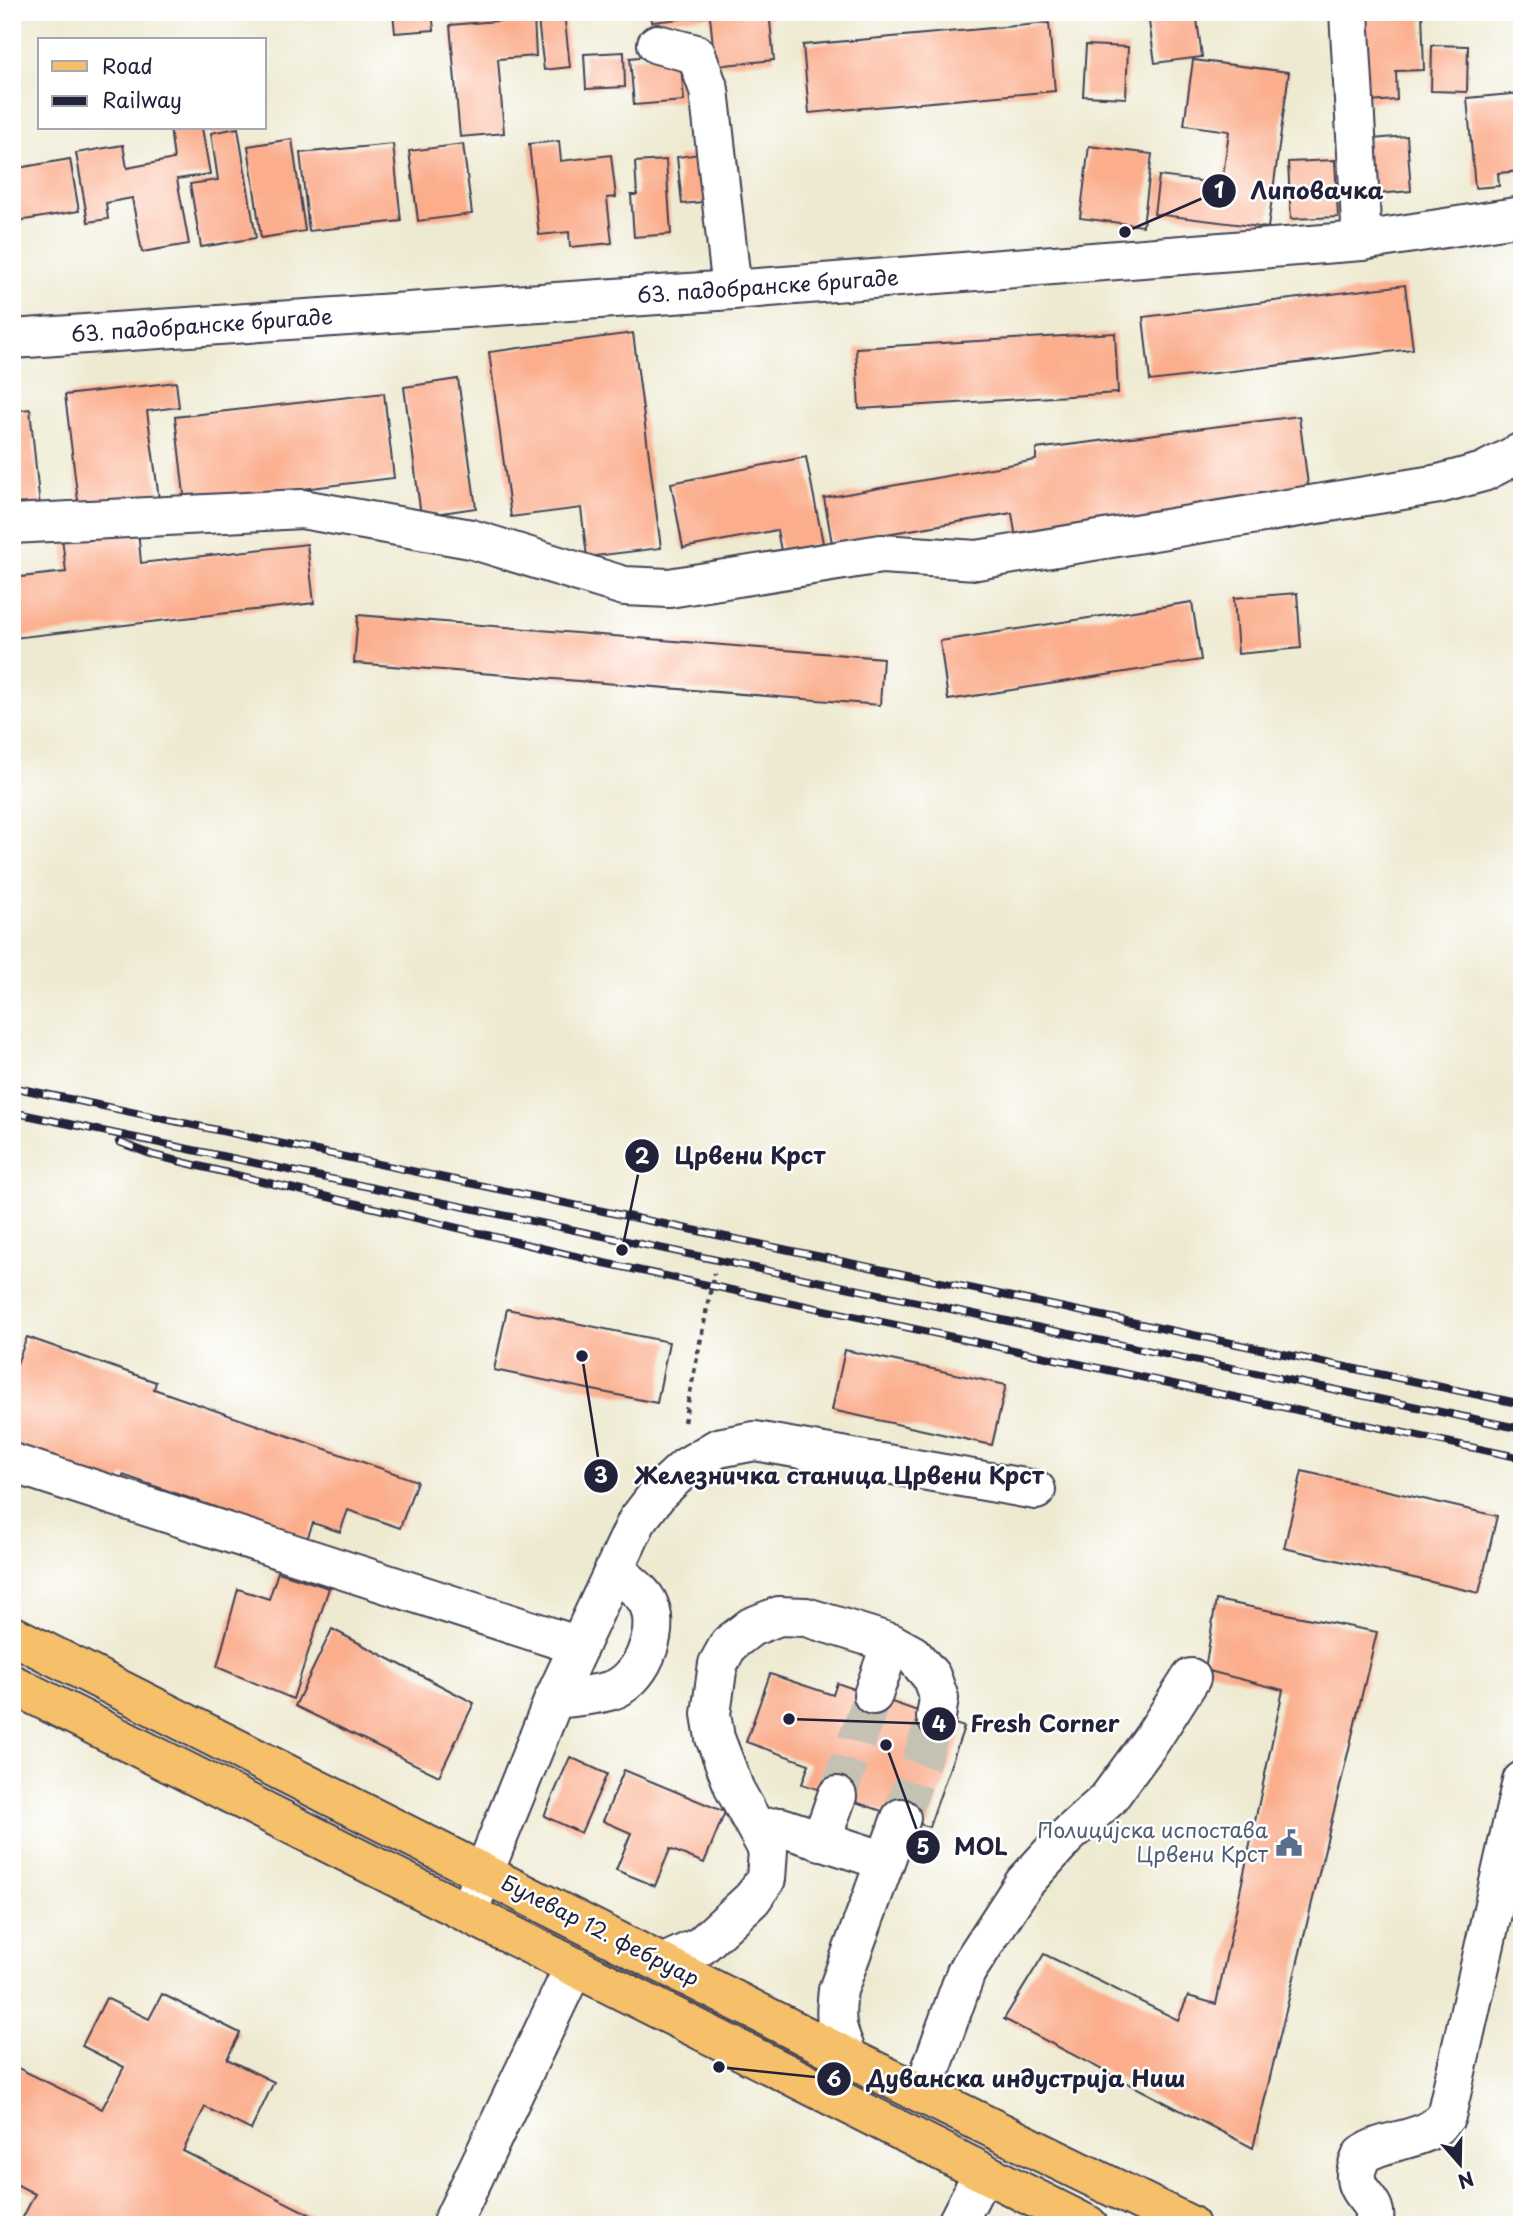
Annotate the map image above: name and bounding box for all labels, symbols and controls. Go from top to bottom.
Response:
legend [38,38,266,130]
text: Road [102,49,153,81]
text: Railway [102,83,182,115]
callout: Липовачка [1202,169,1398,213]
text: Липовачка [1251,172,1383,207]
text: 1 [1214,173,1224,205]
street label: 63. падобранске бригаде [636,260,900,310]
street label: 63. падобранске бригаде [70,299,334,349]
callout: Црвени Крст [625,1134,840,1178]
text: Црвени Крст [675,1137,826,1172]
text: 2 [635,1139,650,1171]
callout: Железничка станица Црвени Крст [584,1454,1059,1498]
text: Железничка станица Црвени Крст [634,1457,1045,1492]
text: 3 [594,1458,608,1490]
callout: Fresh Corner [922,1702,1134,1746]
text: Fresh Corner [970,1705,1120,1740]
text: 4 [932,1707,946,1739]
place label: Полицијска испостава Црвени Крст [1037,1813,1269,1869]
callout: MOL [905,1825,1022,1869]
text: MOL [954,1828,1008,1863]
public building icon: Полицијска испостава Црвени Крст [1274,1828,1304,1858]
text: 5 [916,1830,930,1862]
street label: Булевар 12. фебруар [496,1865,706,1993]
callout: Дуванска индустрија Ниш [816,2057,1200,2101]
text: Дуванска индустрија Ниш [866,2060,1185,2095]
text: 6 [827,2062,842,2094]
north arrow [1426,2128,1496,2198]
text: N [1454,2165,1478,2197]

